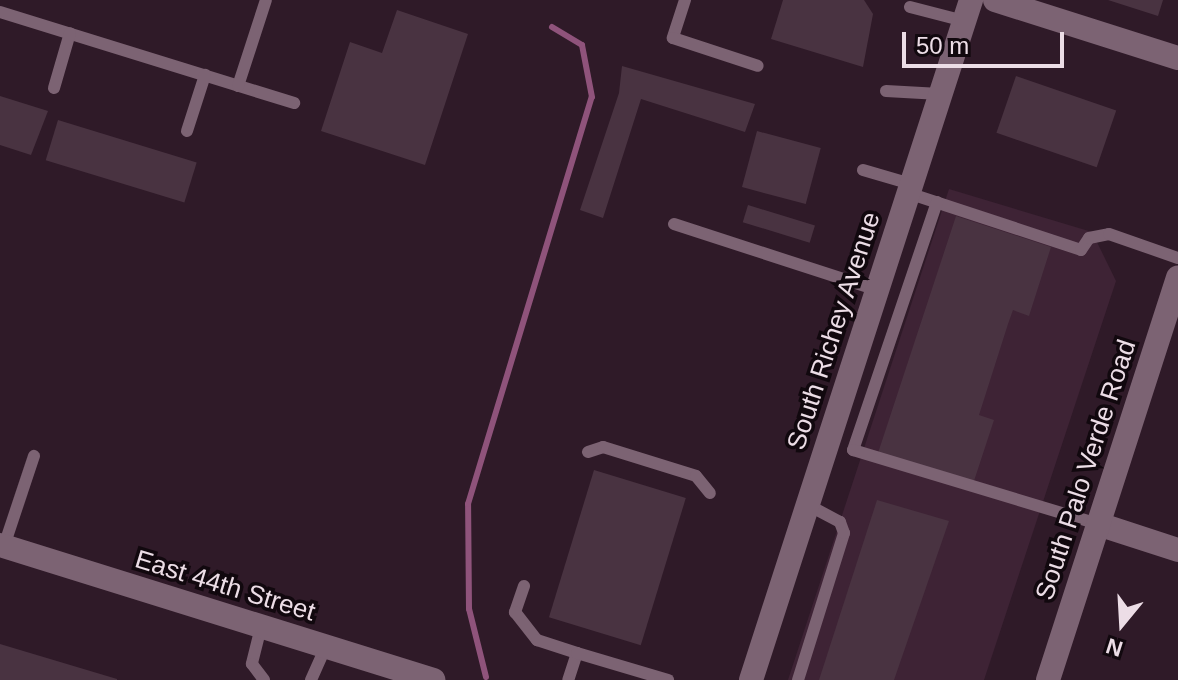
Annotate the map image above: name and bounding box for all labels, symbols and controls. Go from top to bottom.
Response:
scale bar [906,16,1068,66]
text: 50 m [916,32,969,59]
street label: South Richey Avenue [781,207,887,455]
street label: South Palo Verde Road [1029,336,1143,604]
street label: East 44th Street [131,544,319,628]
north arrow [1082,584,1162,664]
text: N [1103,633,1126,662]

